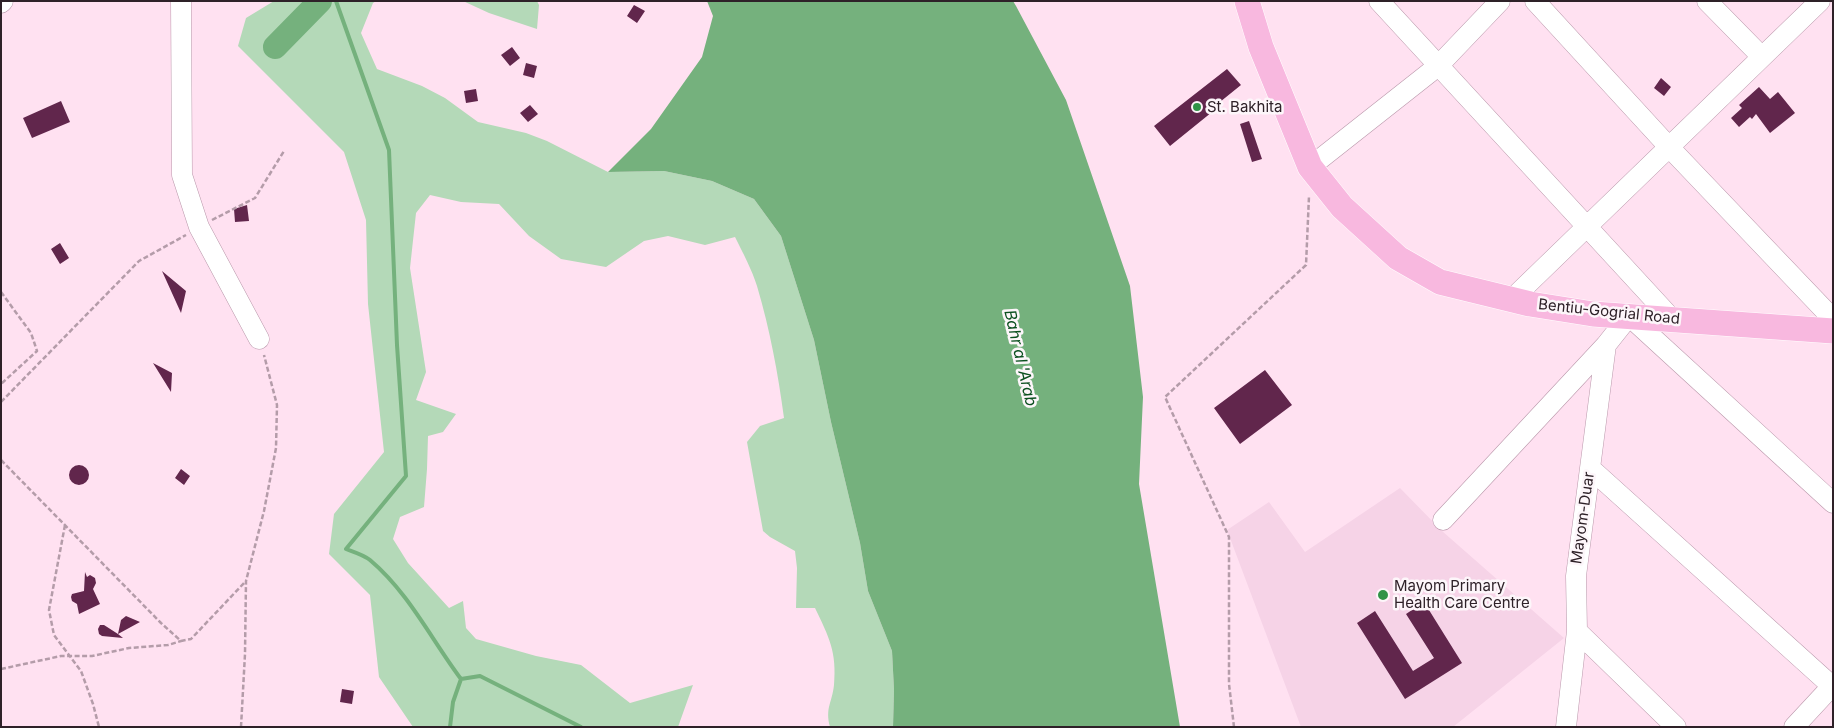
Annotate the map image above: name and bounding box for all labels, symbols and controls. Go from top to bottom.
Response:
place label: St. Bakhita [1207,98,1282,116]
marker: St. Bakhita [1191,101,1203,113]
street label: Bentiu-Gogrial Road [1537,296,1681,328]
water label: Bahr al 'Arab [1000,308,1040,408]
street label: Mayom-Duar [1568,471,1598,565]
place label: Mayom Primary Health Care Centre [1394,577,1530,612]
marker: Mayom Primary Health Care Centre [1376,588,1390,602]

